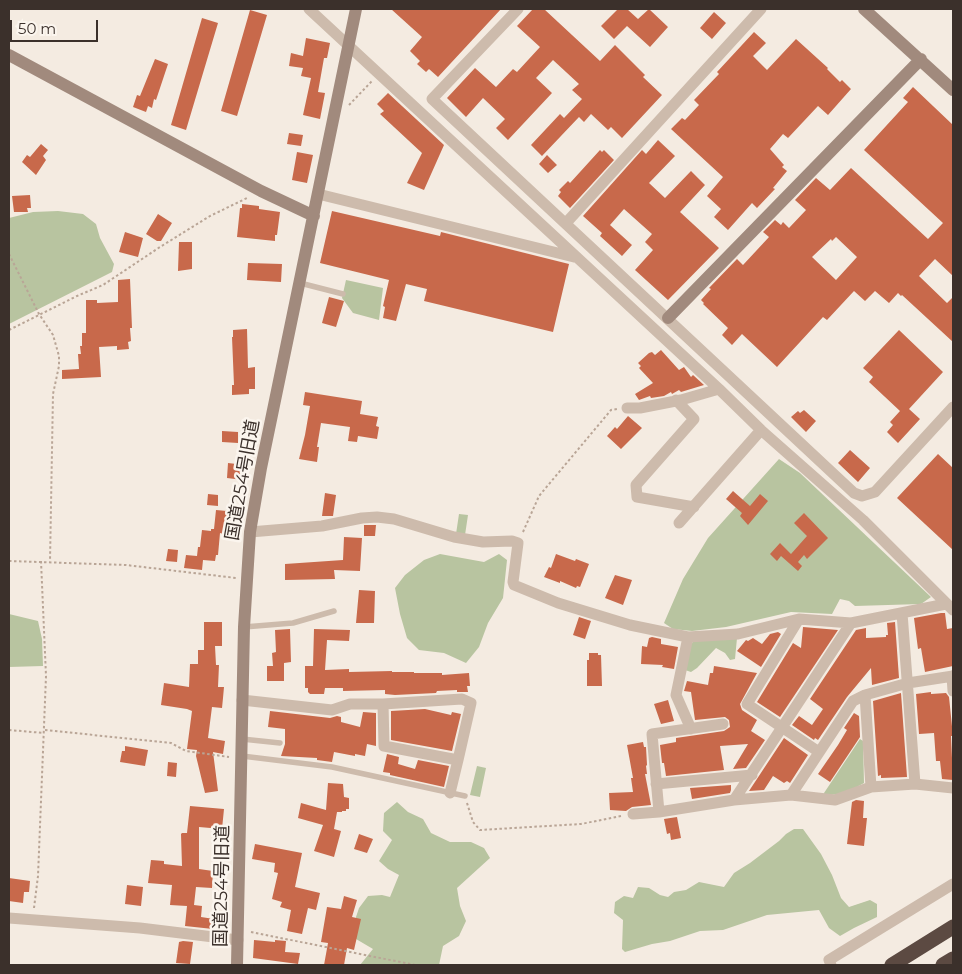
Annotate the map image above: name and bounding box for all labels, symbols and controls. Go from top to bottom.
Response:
scale bar [12,10,100,42]
text: 50 m [18,19,56,38]
street label: 国道254号旧道 [222,418,264,542]
street label: 国道254号旧道 [210,825,234,947]

